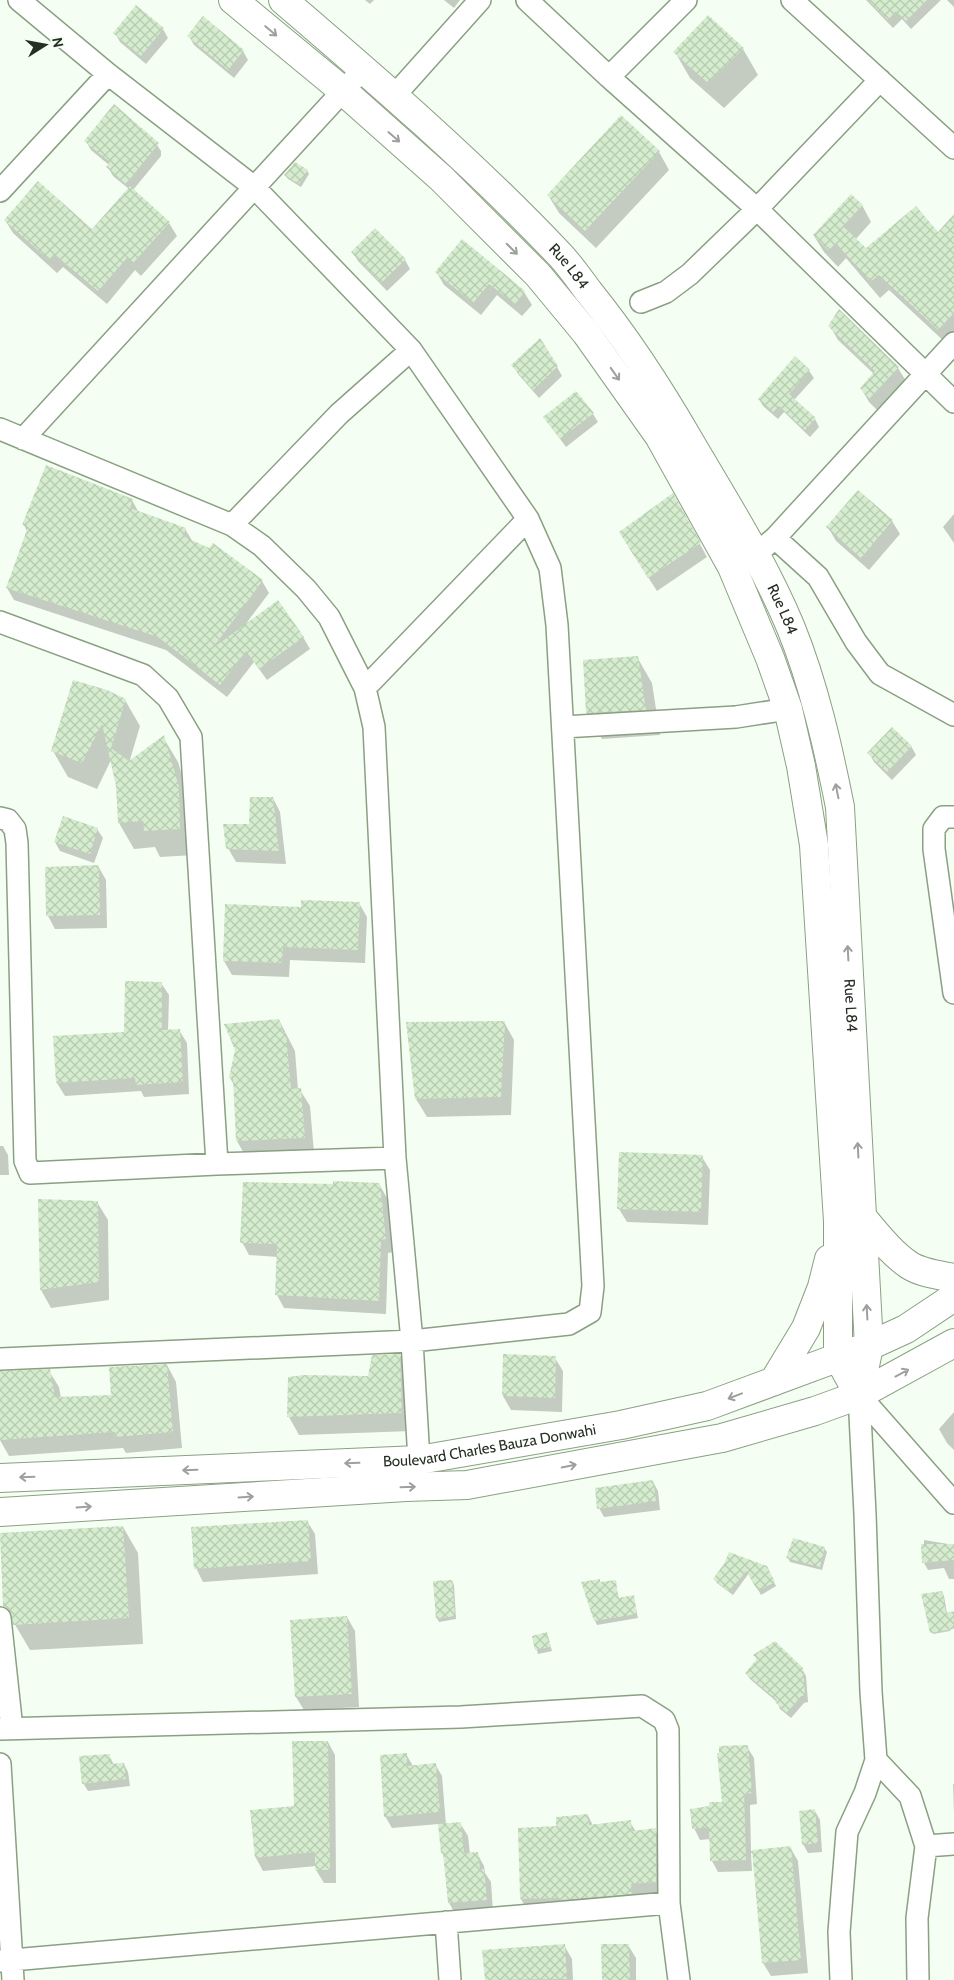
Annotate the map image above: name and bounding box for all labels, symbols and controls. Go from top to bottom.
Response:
north arrow [20,20,70,70]
one-way arrow [264,26,277,37]
text: N [48,36,68,49]
one-way arrow [388,131,401,142]
street label: Rue L84 [545,240,593,293]
one-way arrow [506,242,518,255]
one-way arrow [610,367,620,381]
street label: Rue L84 [763,581,802,637]
one-way arrow [831,783,841,799]
one-way arrow [843,945,852,961]
street label: Rue L84 [840,978,861,1033]
one-way arrow [854,1142,863,1158]
one-way arrow [862,1304,871,1320]
one-way arrow [894,1367,909,1377]
one-way arrow [728,1391,743,1401]
street label: Boulevard Charles Bauza Donwahi [383,1421,597,1471]
one-way arrow [344,1458,360,1467]
one-way arrow [560,1461,576,1471]
one-way arrow [182,1465,198,1474]
one-way arrow [20,1472,36,1481]
one-way arrow [400,1482,416,1492]
one-way arrow [238,1492,254,1501]
one-way arrow [75,1502,91,1512]

